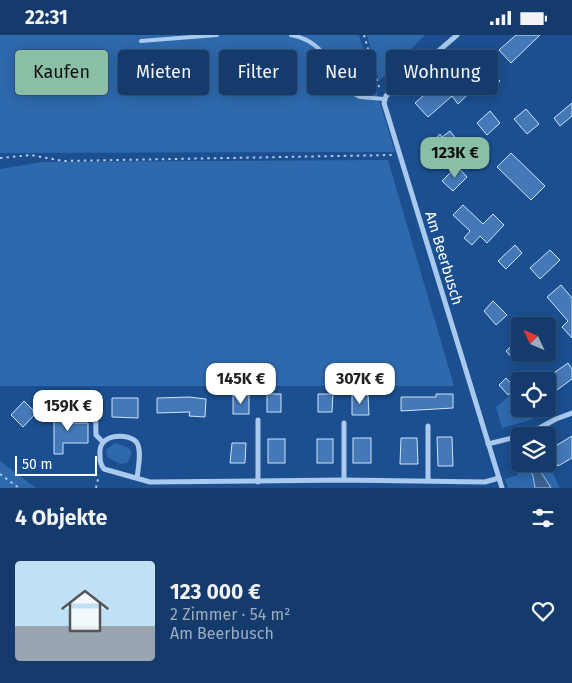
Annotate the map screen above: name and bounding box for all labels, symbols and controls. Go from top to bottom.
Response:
text: 22:31 [25,6,68,29]
chip: Kaufen [15,50,108,95]
chip: Mieten [118,50,209,95]
chip: Filter [219,50,297,95]
chip: Neu [307,50,376,95]
chip: Wohnung [386,50,498,95]
pin: 123K € [414,137,496,179]
text: 123K € [431,143,479,162]
street label: Am Beerbusch [421,209,467,307]
north arrow [511,317,556,363]
map controls [511,317,556,472]
pin: 145K € [200,363,282,405]
pin: 307K € [319,363,401,405]
text: 145K € [217,369,265,388]
text: 307K € [336,369,384,388]
button: locate [511,372,556,417]
pin: 159K € [27,389,109,432]
text: 159K € [44,396,92,415]
button: layers [511,427,556,472]
scale bar [15,453,98,476]
text: 50 m [22,456,53,473]
icon: filters [529,504,557,532]
text: 4 Objekte [15,505,107,531]
text: 123 000 € [170,579,261,605]
icon: home [55,581,115,641]
icon: heart [529,597,557,625]
text: 2 Zimmer · 54 m² [170,605,290,624]
text: Am Beerbusch [170,624,274,643]

